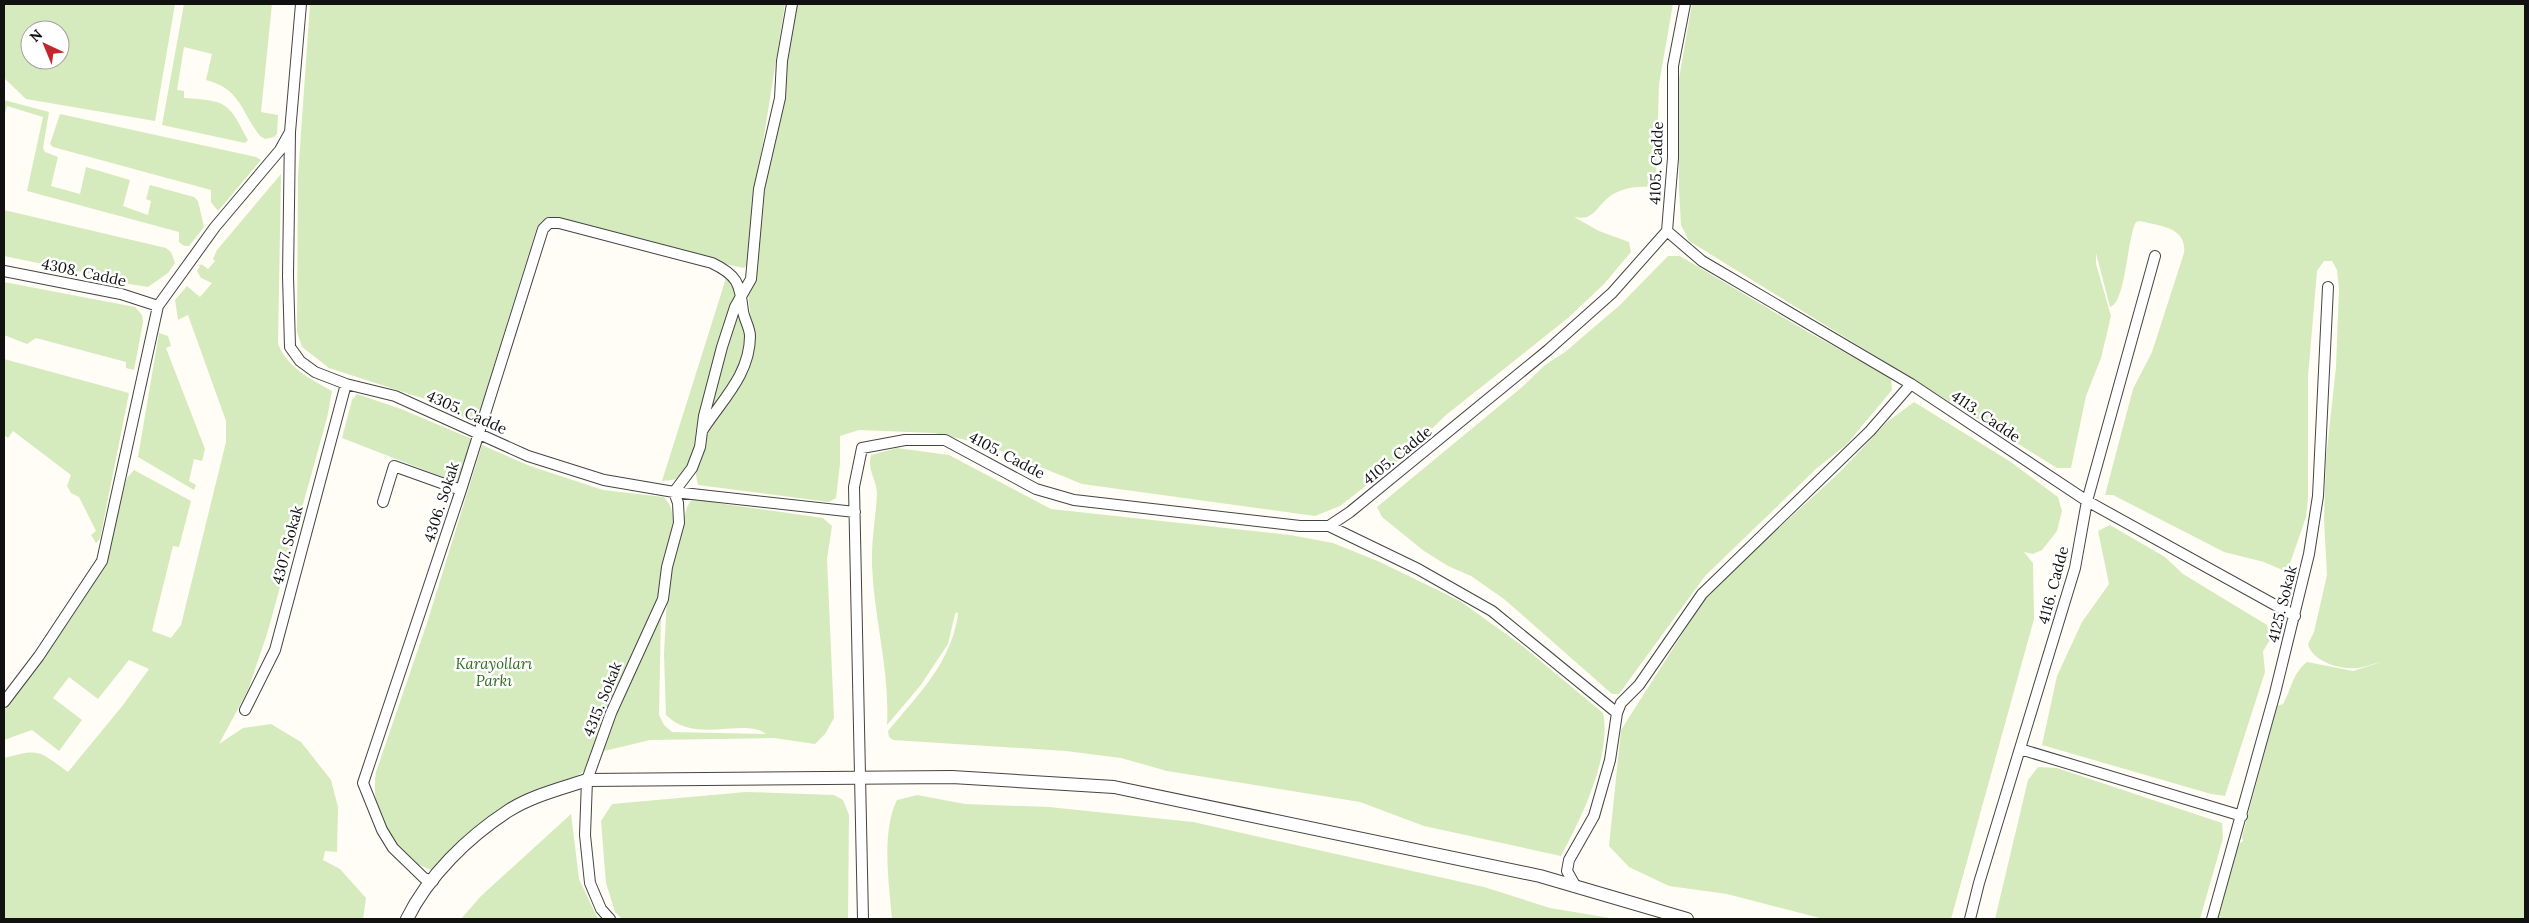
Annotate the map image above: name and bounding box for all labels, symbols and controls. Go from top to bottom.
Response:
north arrow [20,20,70,70]
text: N [26,25,46,46]
street label: 4105. Cadde [1645,121,1667,205]
street label: 4308. Cadde [40,254,128,290]
street label: 4305. Cadde [424,386,510,438]
street label: 4113. Cadde [1948,386,2024,446]
street label: 4105. Cadde [1359,421,1435,489]
street label: 4105. Cadde [966,427,1048,483]
street label: 4306. Sokak [419,459,463,545]
street label: 4307. Sokak [267,504,307,586]
street label: 4116. Cadde [2034,544,2072,626]
street label: 4125. Sokak [2263,564,2301,644]
park label: Karayolları Parkı [456,654,533,690]
street label: 4315. Sokak [578,659,626,739]

